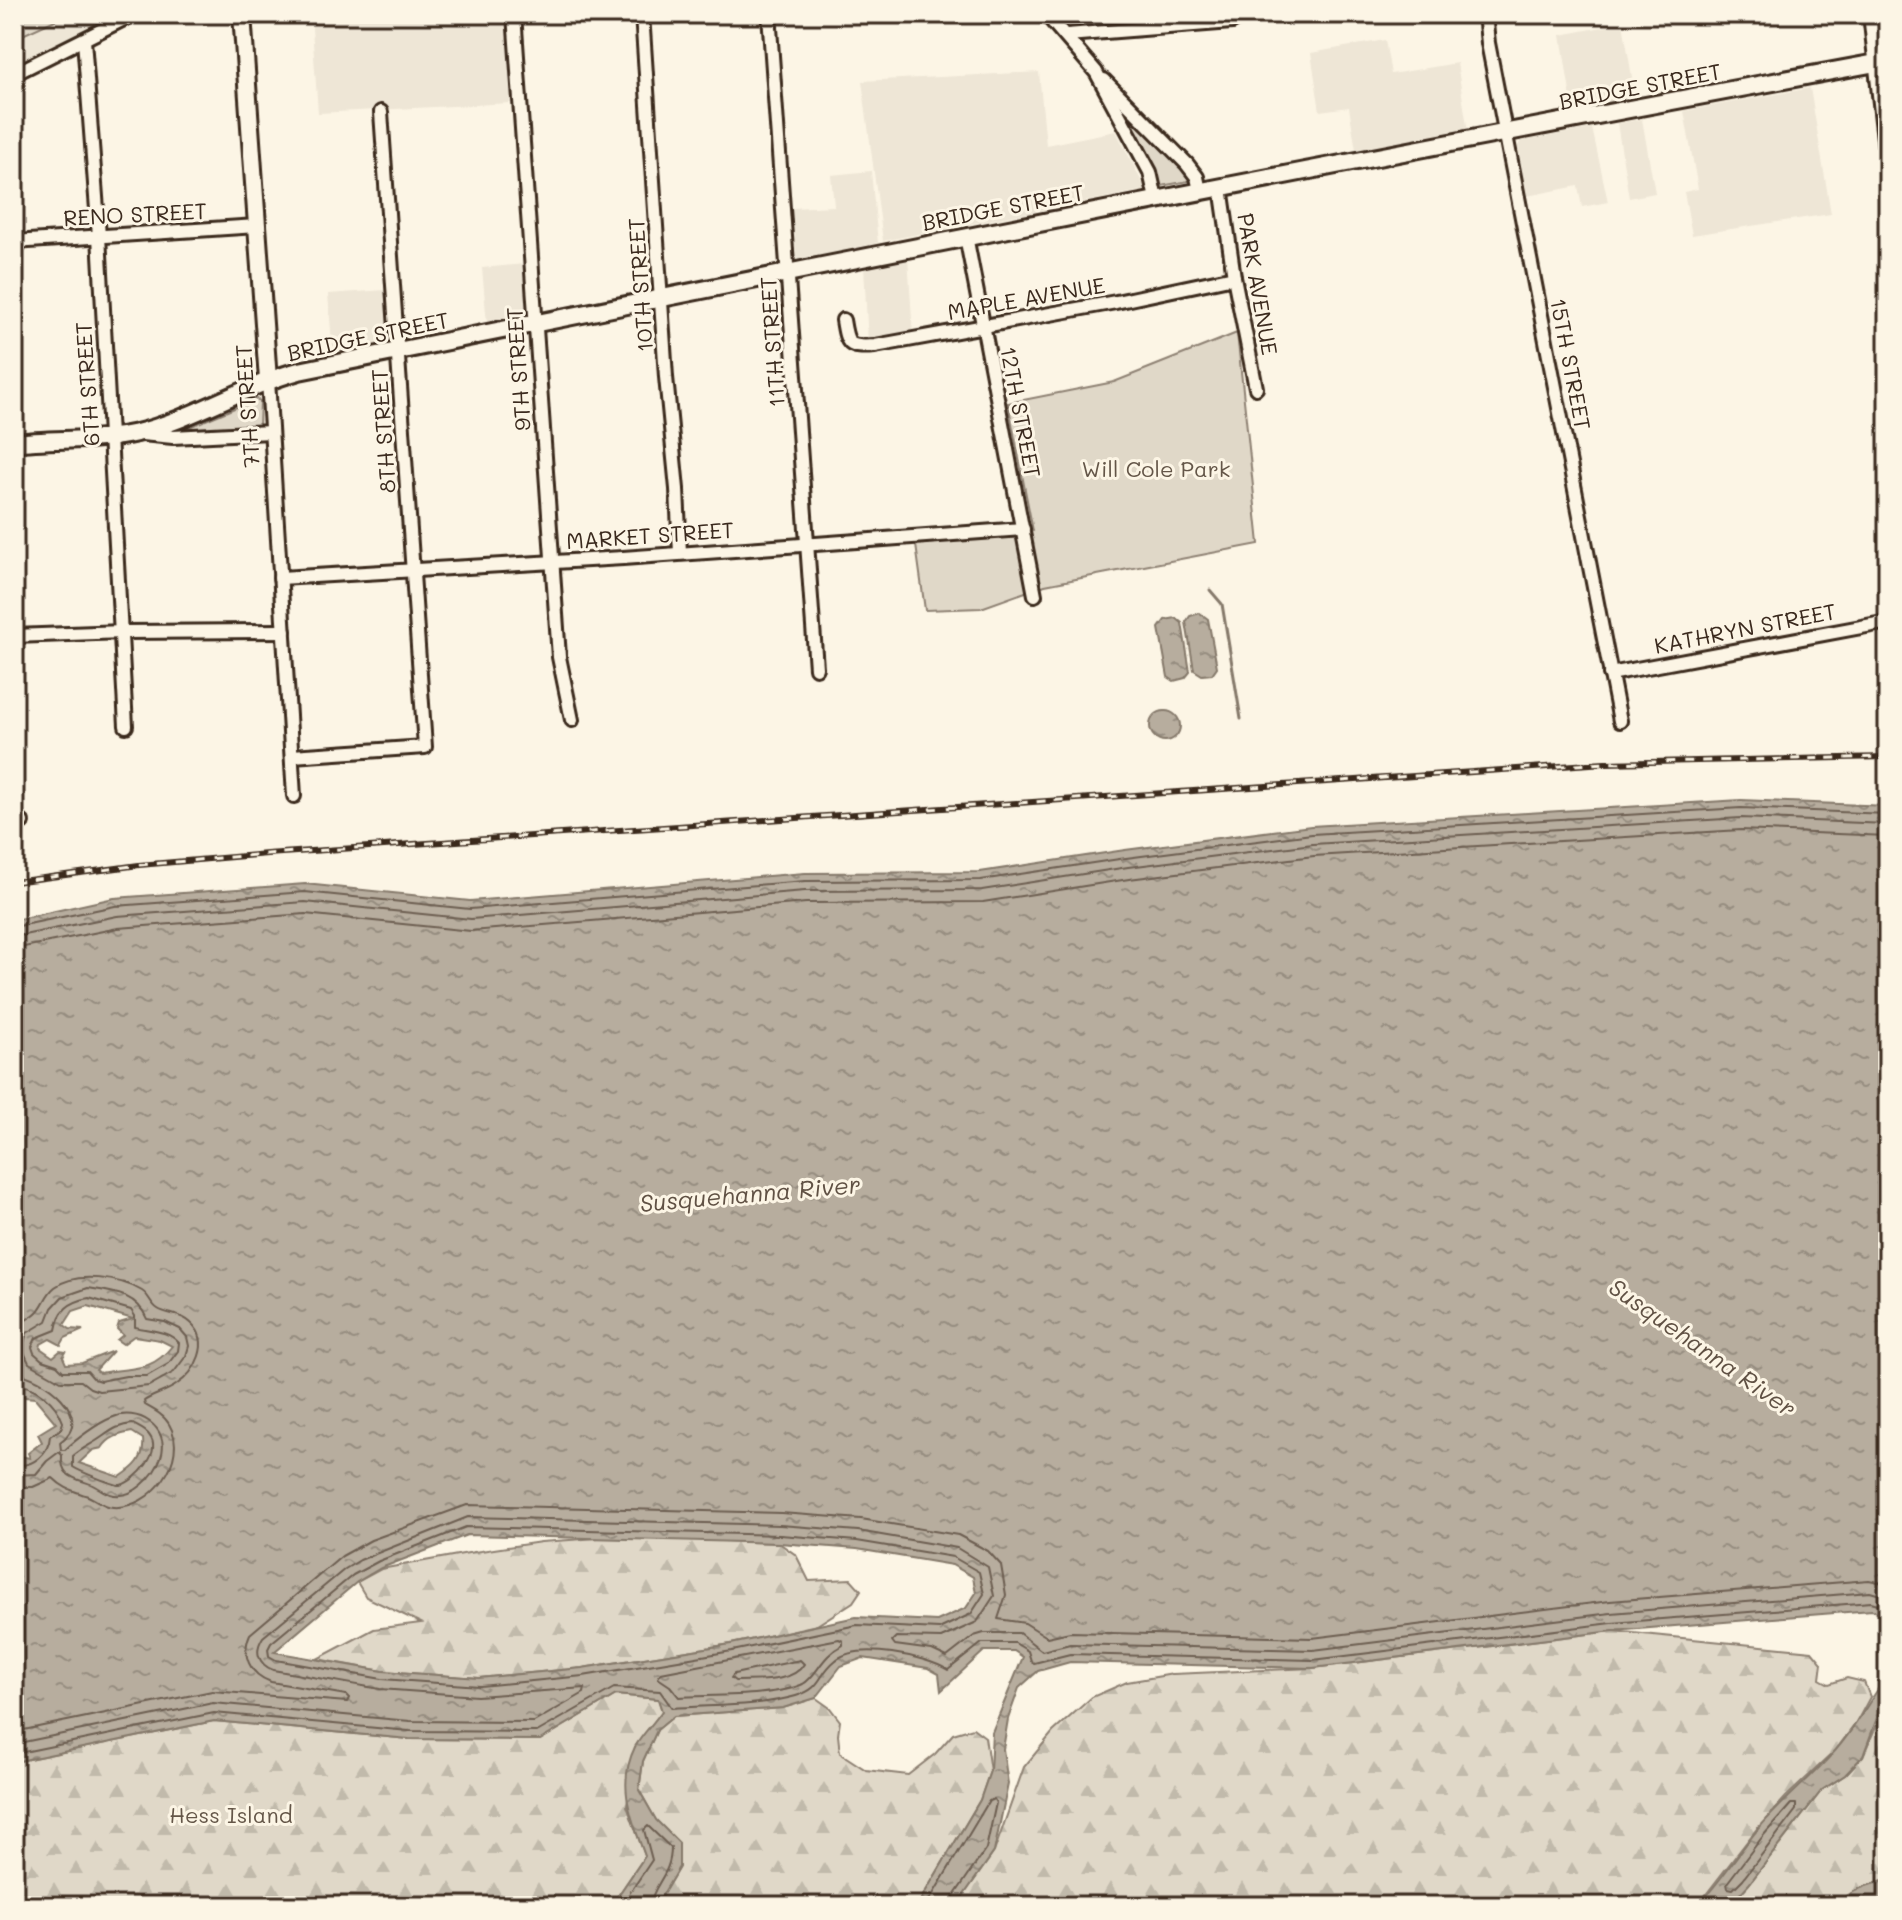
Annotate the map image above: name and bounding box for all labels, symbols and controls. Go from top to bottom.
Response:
street label: BRIDGE STREET [1556,56,1724,116]
street label: BRIDGE STREET [919,177,1087,237]
street label: RENO STREET [63,196,207,232]
street label: PARK AVENUE [1231,211,1285,357]
street label: 10TH STREET [621,217,659,353]
street label: MAPLE AVENUE [945,270,1107,326]
street label: 11TH STREET [753,276,791,408]
street label: 15TH STREET [1544,296,1598,432]
street label: BRIDGE STREET [284,305,452,367]
street label: 9TH STREET [499,306,537,432]
street label: 6TH STREET [68,321,106,447]
street label: 7TH STREET [228,343,266,469]
street label: 12TH STREET [994,344,1048,480]
street label: 8TH STREET [364,368,402,494]
park label: Will Cole Park [1082,454,1230,483]
street label: MARKET STREET [565,515,735,555]
street label: KATHRYN STREET [1652,596,1838,660]
water label: Susquehanna River [638,1168,862,1218]
water label: Susquehanna River [1603,1271,1803,1423]
park label: Hess Island [169,1800,293,1829]

